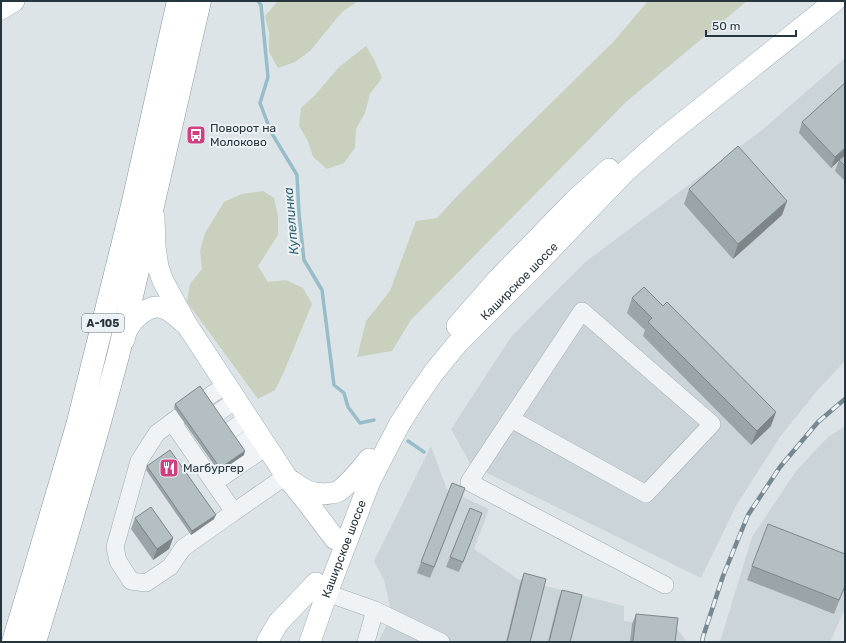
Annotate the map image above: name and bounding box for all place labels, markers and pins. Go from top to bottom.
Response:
place label: Поворот на Молоково [210,121,276,149]
bus stop icon: Поворот на Молоково [185,124,207,146]
restaurant icon: Магбургер [158,457,180,479]
place label: Магбургер [183,461,244,475]

